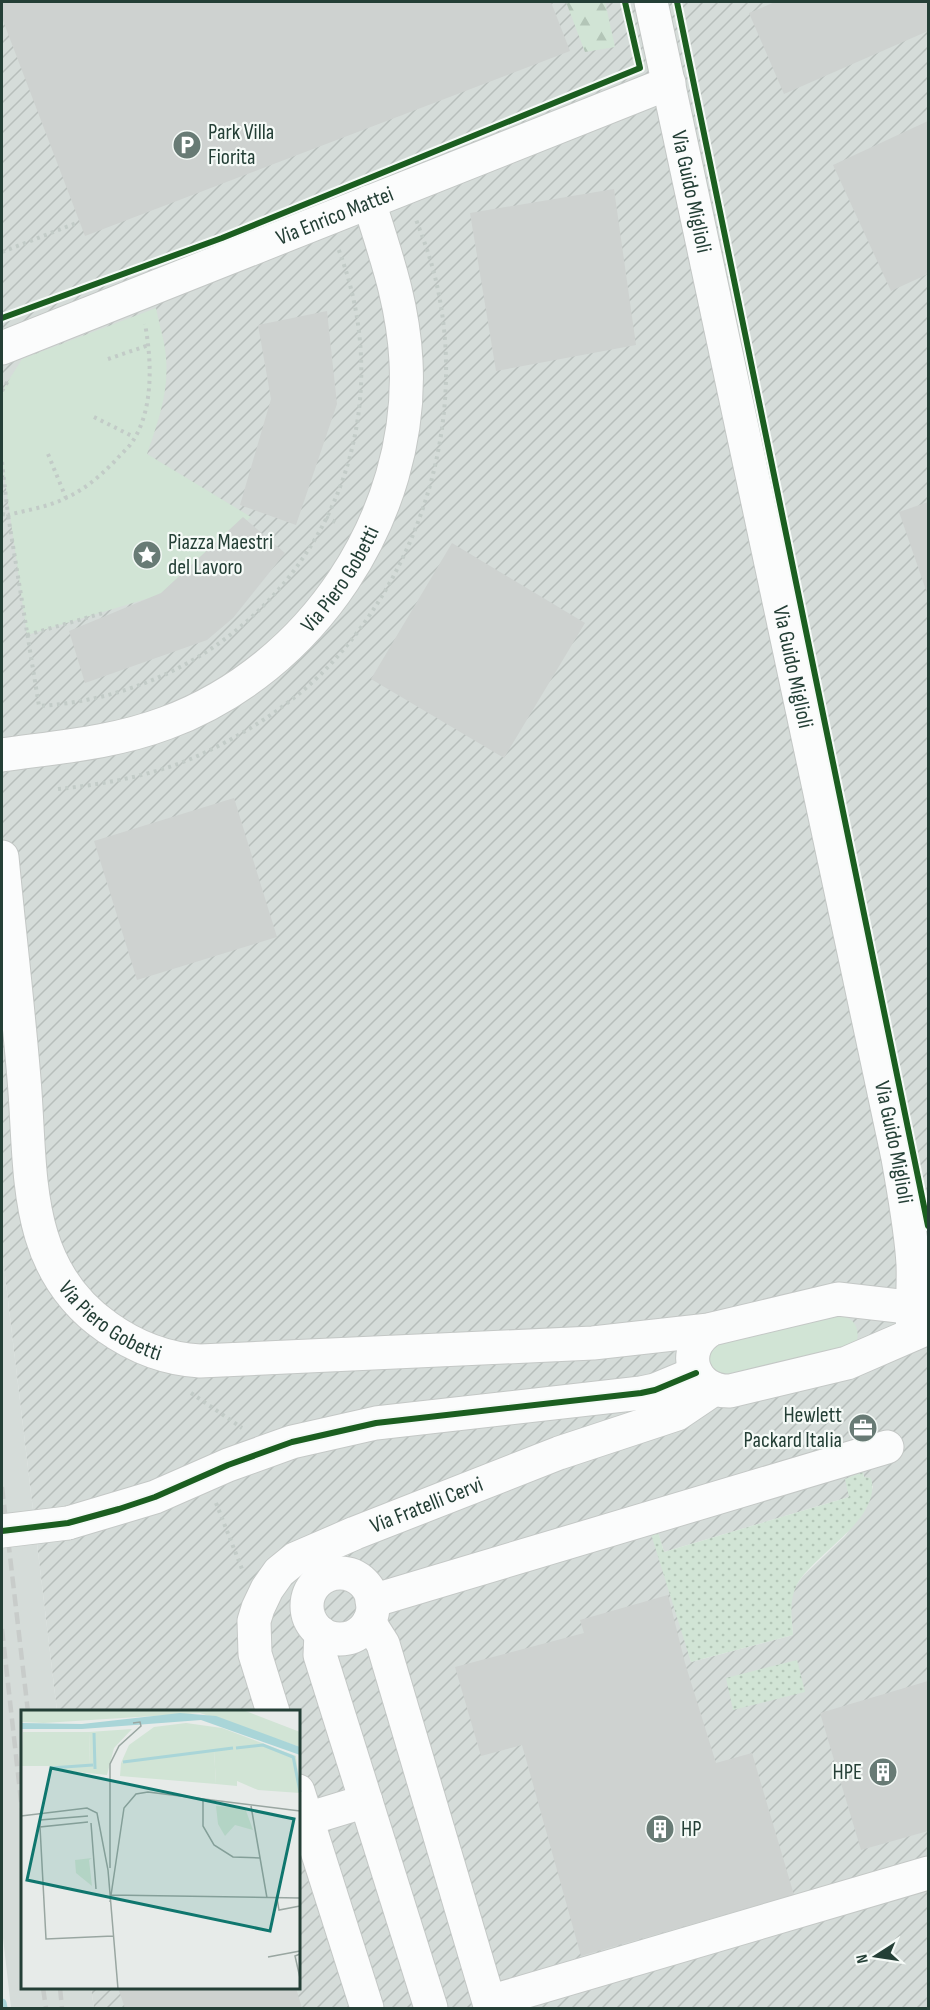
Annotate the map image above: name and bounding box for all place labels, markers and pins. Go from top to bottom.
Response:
place label: Park Villa Fiorita [208,119,274,171]
parking icon: Park Villa Fiorita [171,129,203,161]
place label: Piazza Maestri del Lavoro [168,529,273,581]
place icon: Piazza Maestri del Lavoro [131,539,163,571]
place label: Hewlett Packard Italia [744,1402,842,1454]
office icon: Hewlett Packard Italia [847,1412,879,1444]
building icon: HPE [867,1756,899,1788]
place label: HPE [832,1759,862,1786]
building icon: HP [644,1813,676,1845]
place label: HP [681,1816,701,1843]

